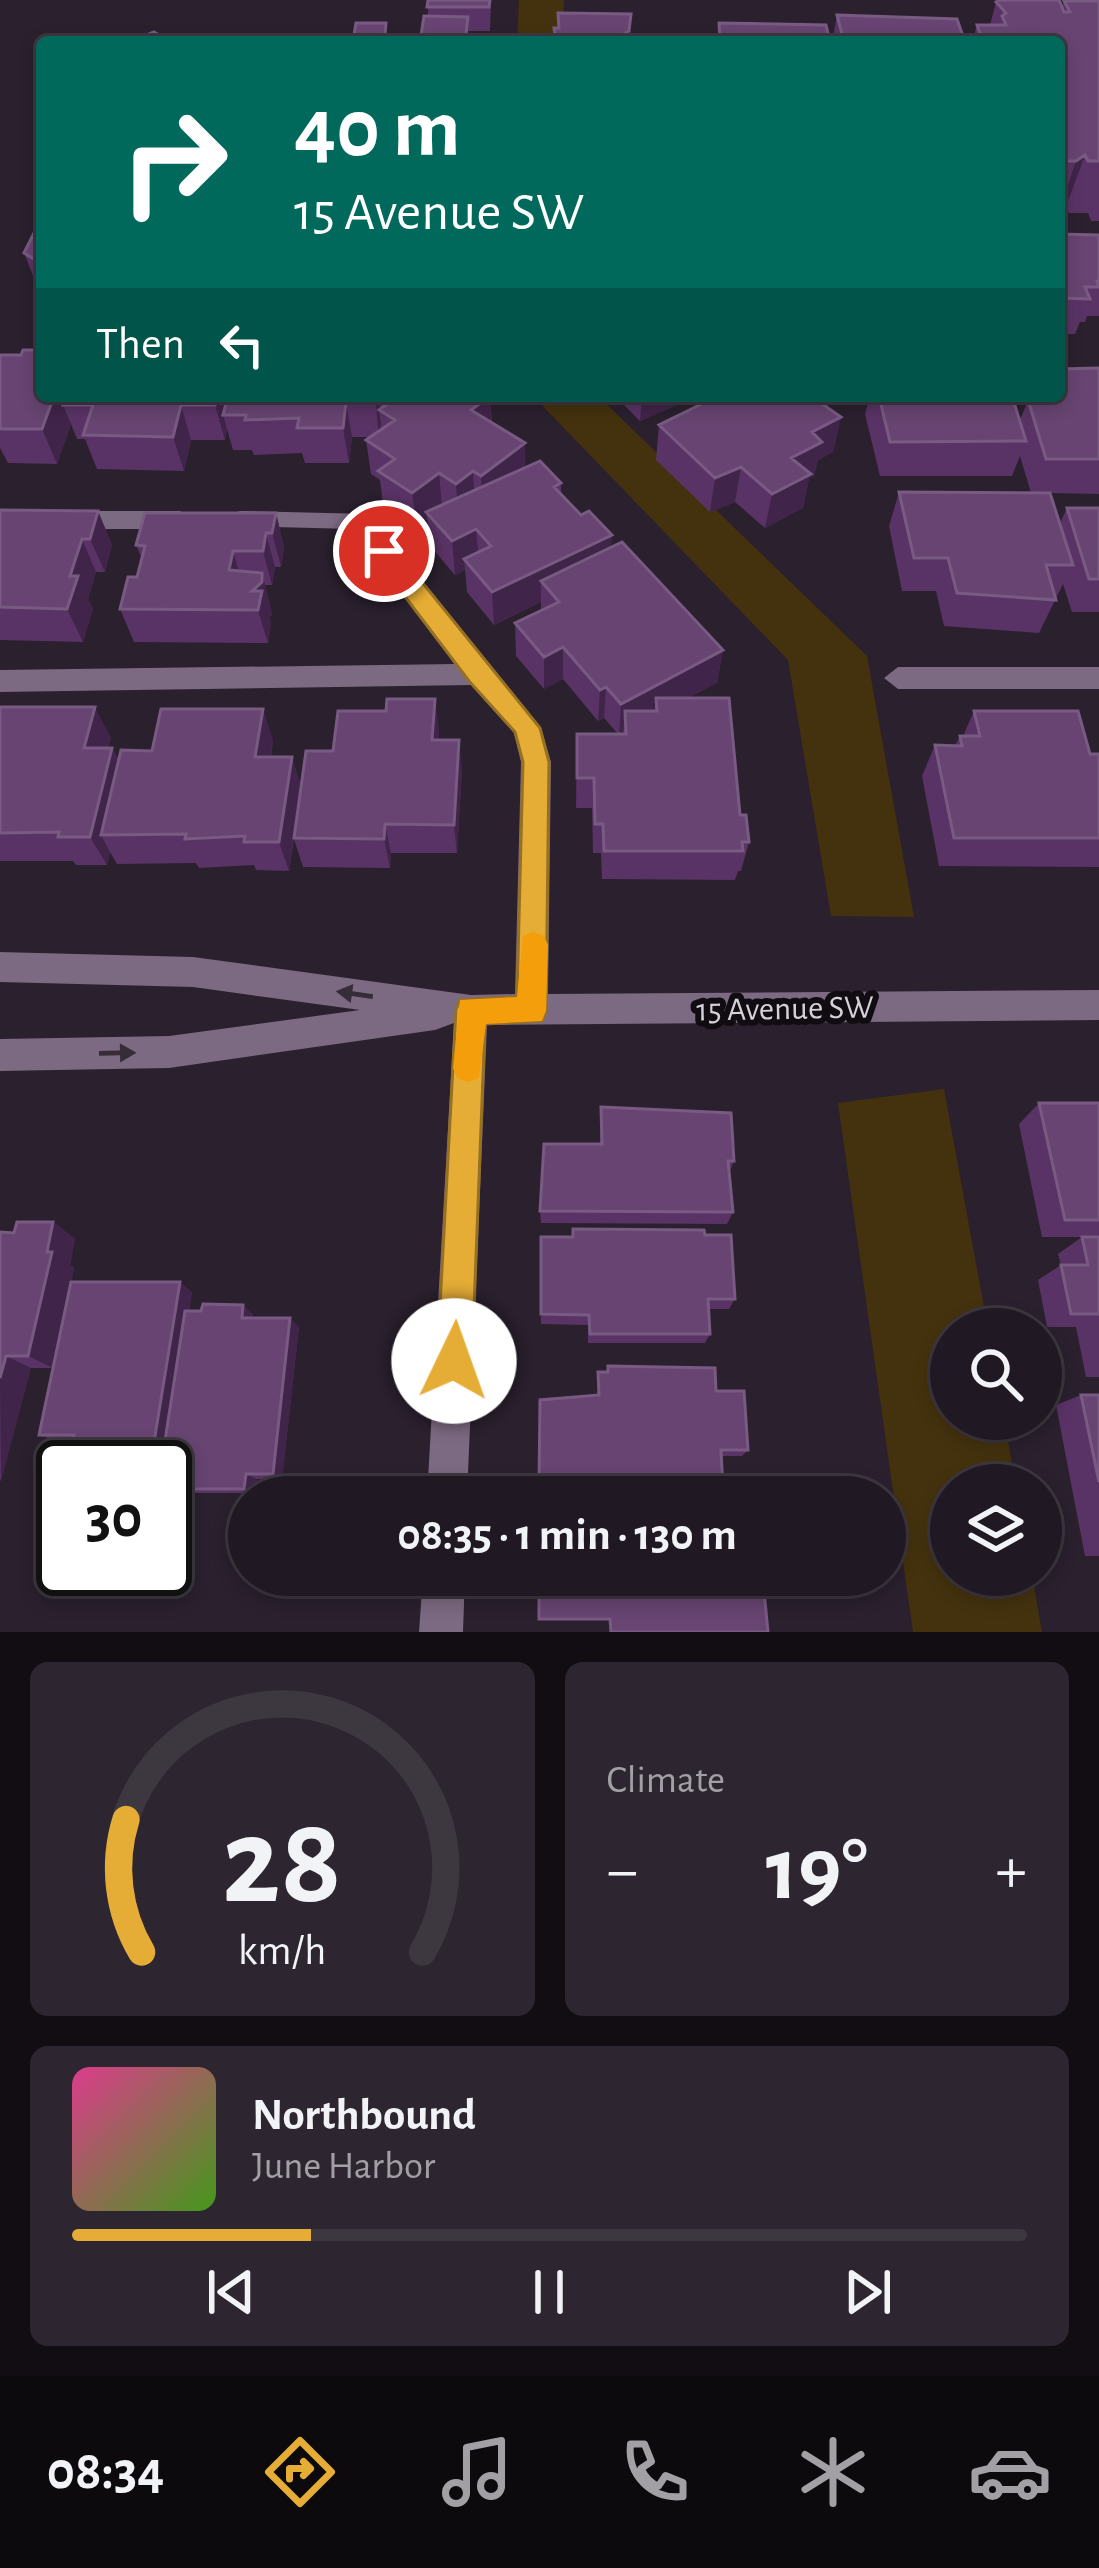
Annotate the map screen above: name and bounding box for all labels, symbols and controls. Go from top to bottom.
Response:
icon: right [96,84,252,240]
text: 40 m [294,88,461,172]
text: 15 Avenue SW [294,186,584,240]
icon: left [209,312,275,378]
text: Then [96,322,185,367]
pin [333,500,435,602]
icon: arrive [351,518,417,584]
one-way arrow [336,984,373,1003]
street label: 15 Avenue SW [696,991,874,1028]
one-way arrow [99,1043,137,1062]
position arrow [391,1298,517,1424]
map controls [930,1308,1062,1596]
button: search [930,1308,1062,1440]
speed limit sign: 30 [36,1440,192,1596]
button: layers [930,1464,1062,1596]
text: 08:35 · 1 min · 130 m [397,1513,737,1558]
text: Climate [607,1761,725,1800]
text: 28 [222,1801,342,1926]
text: 19° [766,1826,868,1916]
text: − [607,1838,638,1904]
text: + [995,1838,1027,1904]
text: km/h [238,1930,326,1973]
text: Northbound [252,2093,476,2138]
text: June Harbor [252,2147,435,2186]
icon: previous [198,2259,264,2325]
icon: pause [516,2259,582,2325]
icon: next [835,2259,901,2325]
icon: directions [258,2430,342,2514]
icon: music [435,2430,519,2514]
icon: phone [613,2430,697,2514]
icon: climate [791,2430,875,2514]
icon: car [968,2430,1052,2514]
text: 08:34 [47,2445,164,2499]

